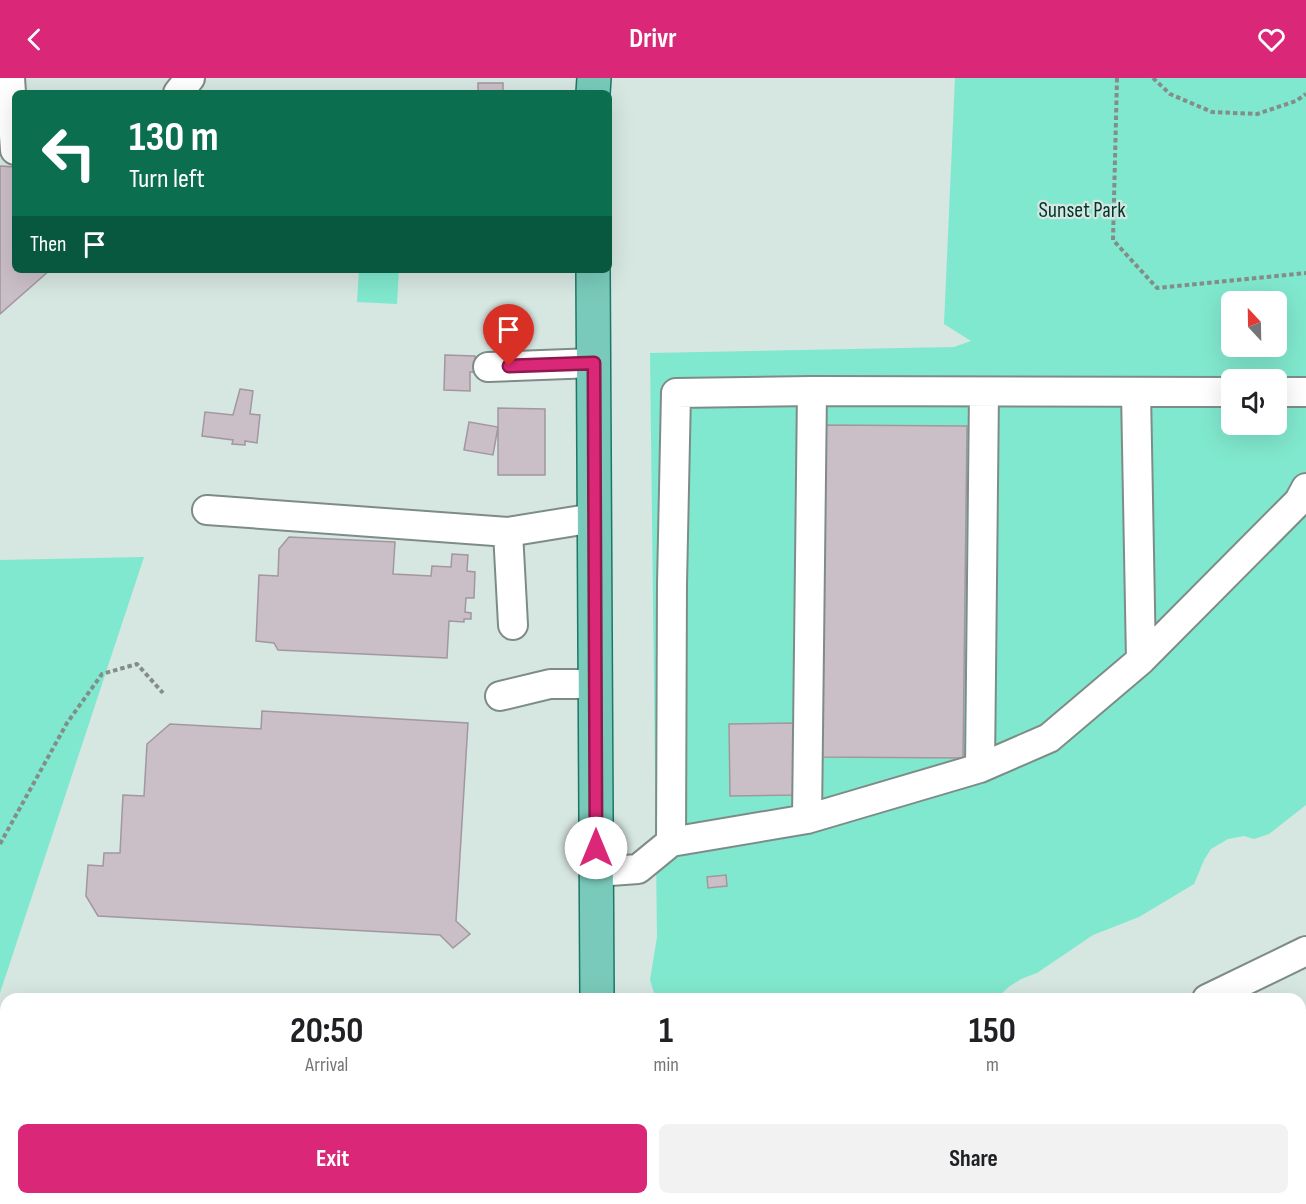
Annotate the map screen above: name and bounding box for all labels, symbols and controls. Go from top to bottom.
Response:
icon: back [18,23,51,56]
text: Drivr [629,23,677,55]
icon: heart [1255,23,1288,56]
text: 130 m [129,112,219,163]
icon: left [30,114,108,192]
text: Turn left [129,163,205,195]
park label: Sunset Park [1038,197,1126,224]
icon: arrive [78,228,111,261]
text: Then [30,231,66,258]
north arrow [1221,291,1287,357]
map controls [1221,291,1287,435]
pin [483,304,534,366]
icon: arrive [492,313,525,346]
button: sound [1221,369,1287,435]
position arrow [564,816,628,880]
text: 20:50 [290,1010,364,1053]
text: 1 [659,1010,673,1053]
text: 150 [969,1010,1016,1053]
text: Arrival [305,1053,348,1077]
text: min [654,1053,679,1077]
text: m [986,1053,999,1077]
button: Exit [18,1124,647,1193]
button: Share [659,1124,1288,1193]

